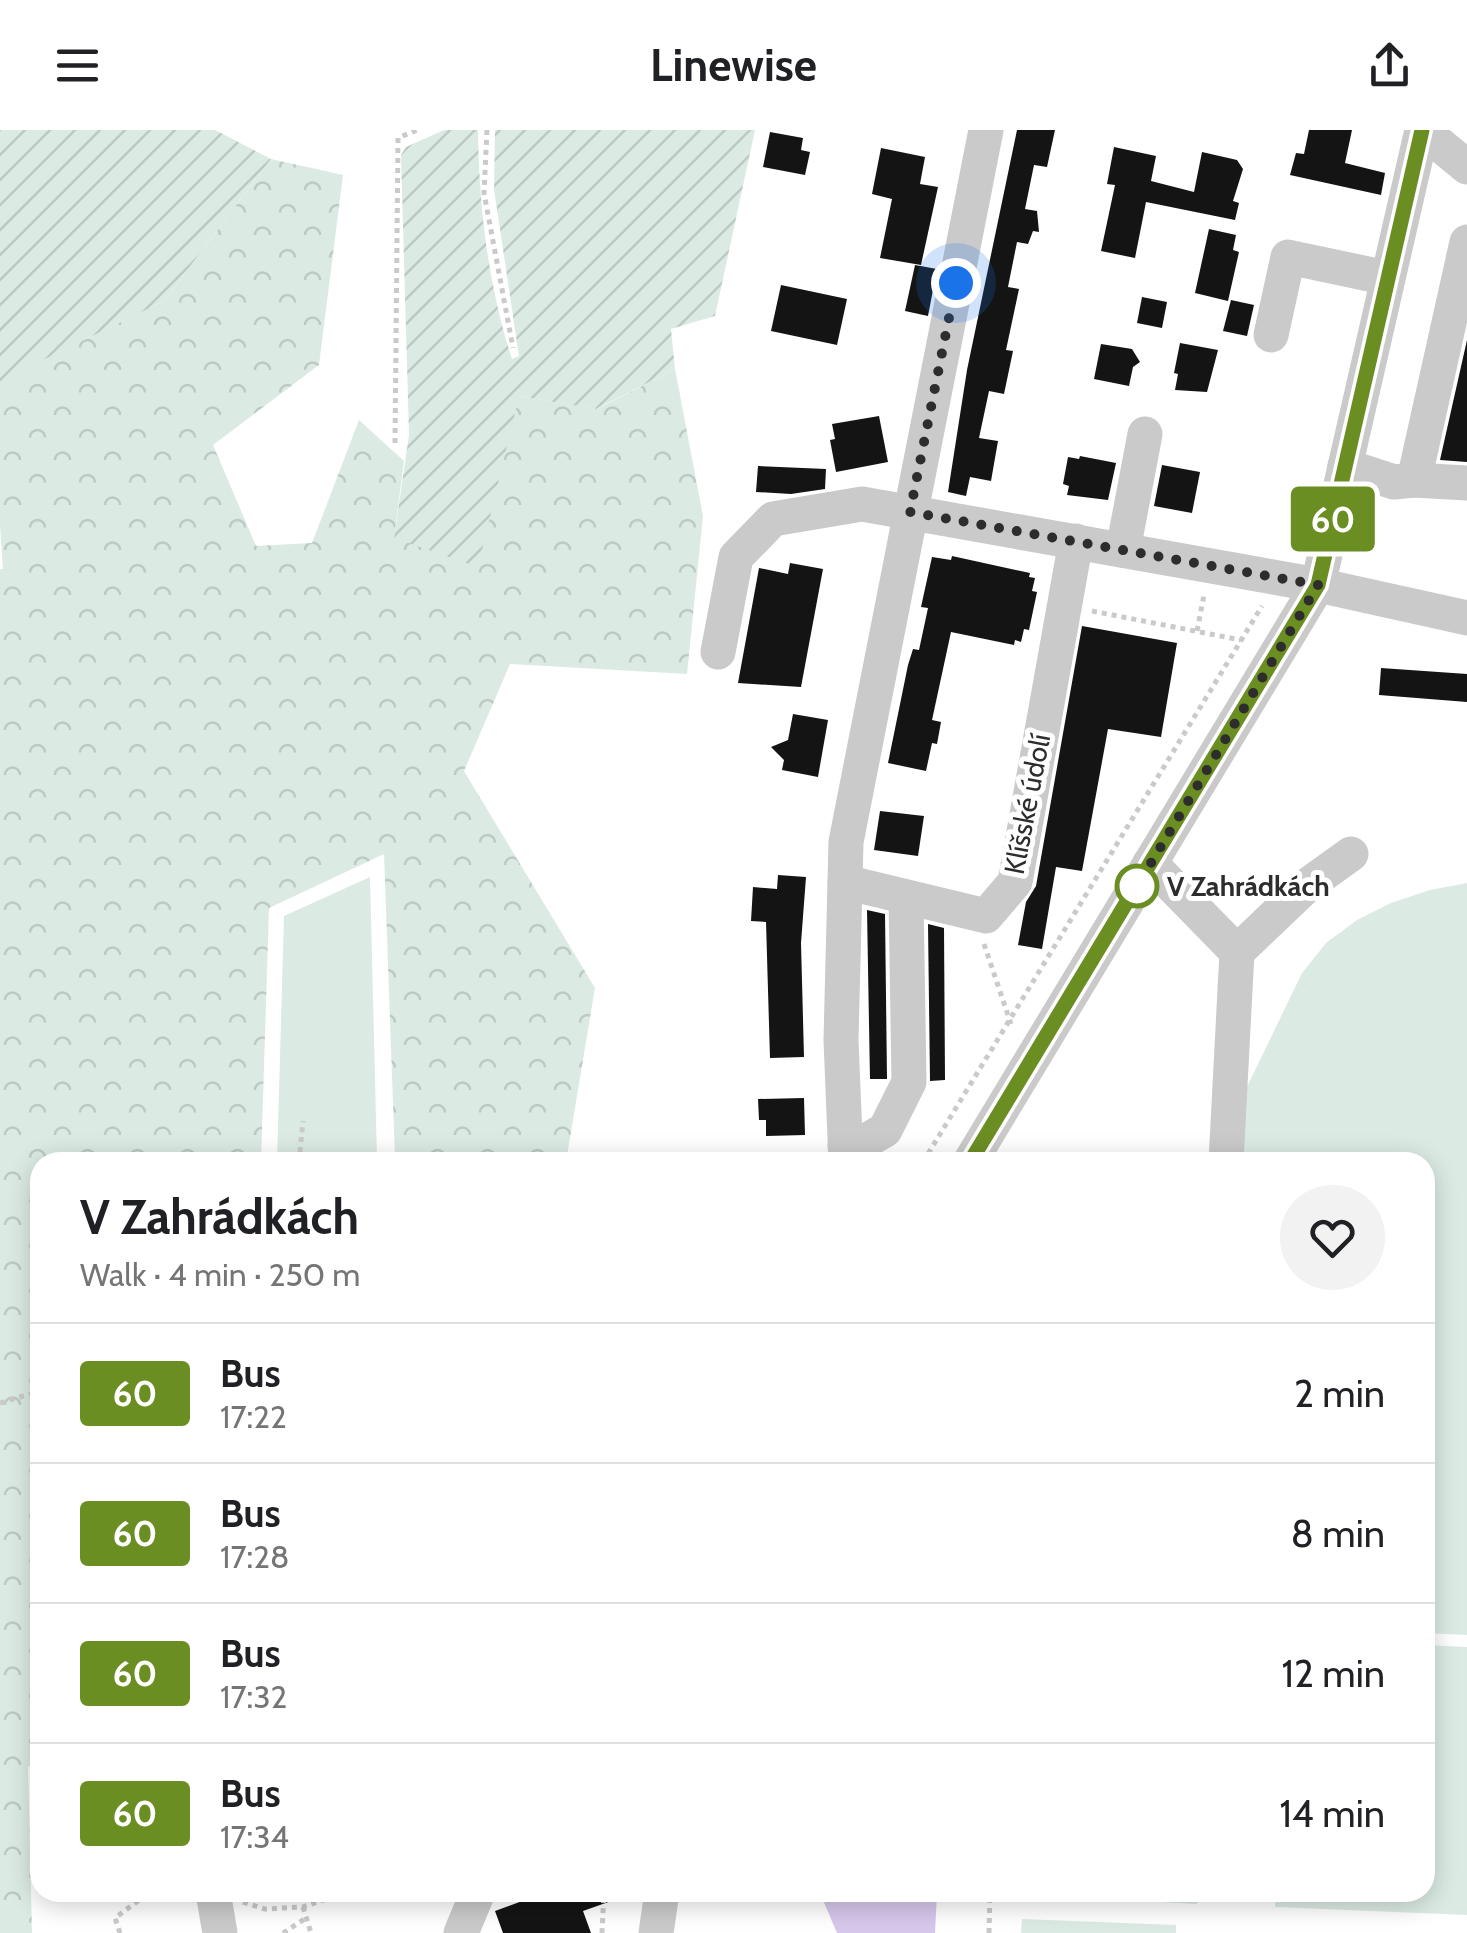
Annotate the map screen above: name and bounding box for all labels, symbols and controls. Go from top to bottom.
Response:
icon: menu [50,38,105,93]
text: Linewise [650,38,817,92]
icon: share [1362,38,1417,93]
your location [931,258,981,308]
line badge: 60 [1288,486,1378,552]
text: 60 [1311,498,1355,541]
street label: Klíšské údolí [997,731,1057,877]
marker: V Zahrádkách [1116,865,1158,907]
place label: V Zahrádkách [1167,869,1330,903]
button: heart [1280,1185,1385,1290]
text: V Zahrádkách [80,1188,359,1246]
text: Walk · 4 min · 250 m [80,1255,360,1294]
text: Bus [220,1350,281,1397]
text: 2 min [1294,1370,1385,1417]
text: 60 [113,1372,157,1415]
text: 17:22 [220,1397,287,1436]
text: Bus [220,1490,281,1537]
text: 8 min [1291,1510,1385,1557]
text: 60 [113,1512,157,1555]
text: 17:28 [220,1537,289,1576]
text: Bus [220,1630,281,1677]
text: 12 min [1282,1650,1385,1697]
text: 60 [113,1652,157,1695]
text: 17:32 [220,1677,287,1716]
text: Bus [220,1770,281,1817]
text: 14 min [1279,1790,1385,1837]
text: 60 [113,1792,157,1835]
text: 17:34 [220,1817,289,1856]

